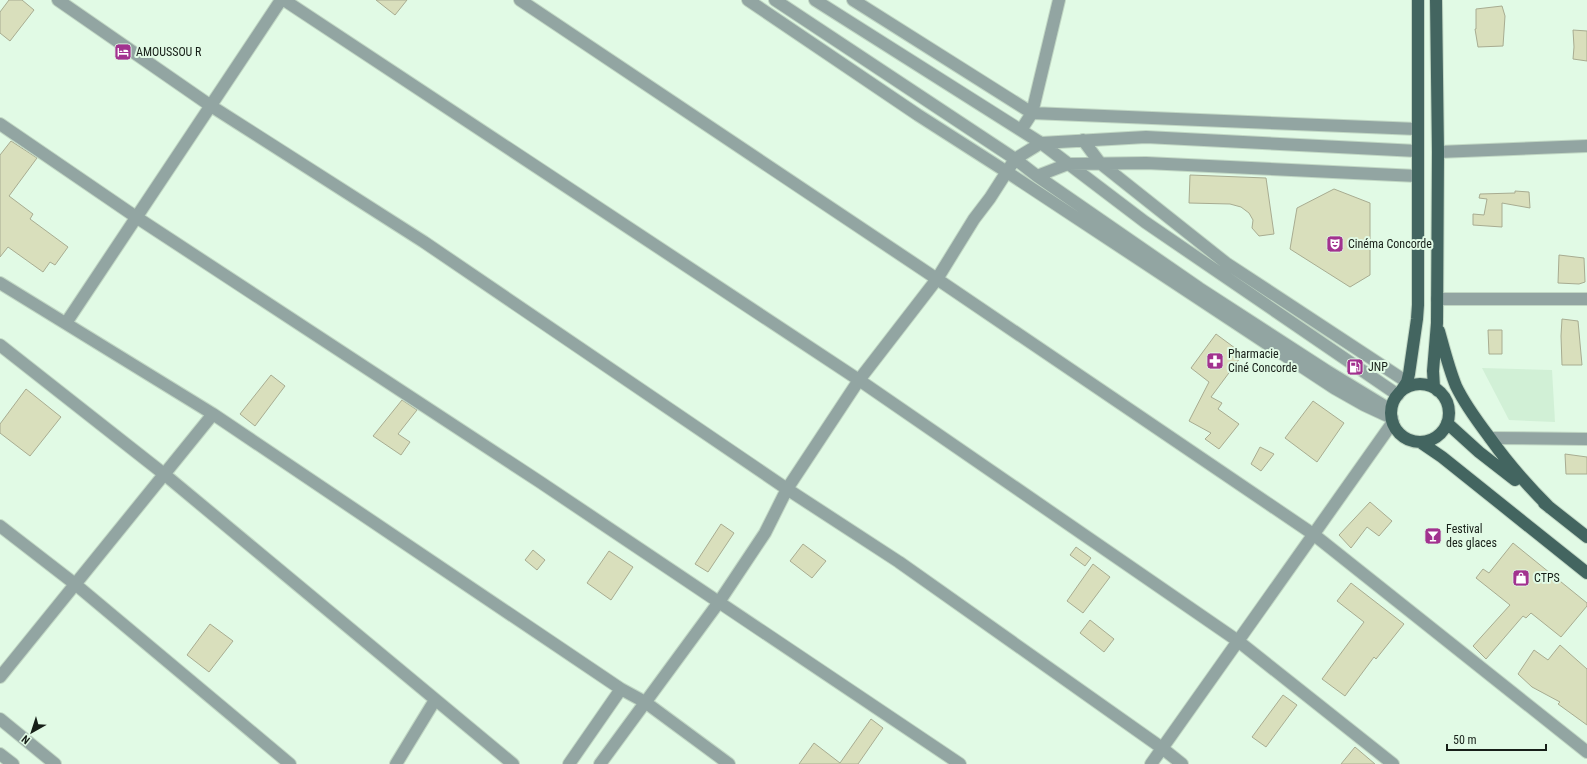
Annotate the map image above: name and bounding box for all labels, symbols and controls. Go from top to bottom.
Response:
hotel icon: AMOUSSOU R [113,42,133,62]
place label: AMOUSSOU R [136,45,202,59]
theatre icon: Cinéma Concorde [1325,234,1345,254]
place label: Cinéma Concorde [1348,237,1432,251]
place label: Pharmacie Ciné Concorde [1228,347,1297,375]
pharmacy icon: Pharmacie Ciné Concorde [1205,351,1225,371]
fuel station icon: JNP [1345,357,1365,377]
place label: JNP [1368,360,1388,374]
place label: Festival des glaces [1446,522,1497,550]
bar icon: Festival des glaces [1423,526,1443,546]
shop icon: CTPS [1511,568,1531,588]
place label: CTPS [1534,571,1560,585]
north arrow [12,712,52,752]
scale bar [1447,726,1546,752]
text: N [19,732,33,747]
text: 50 m [1453,733,1477,747]

